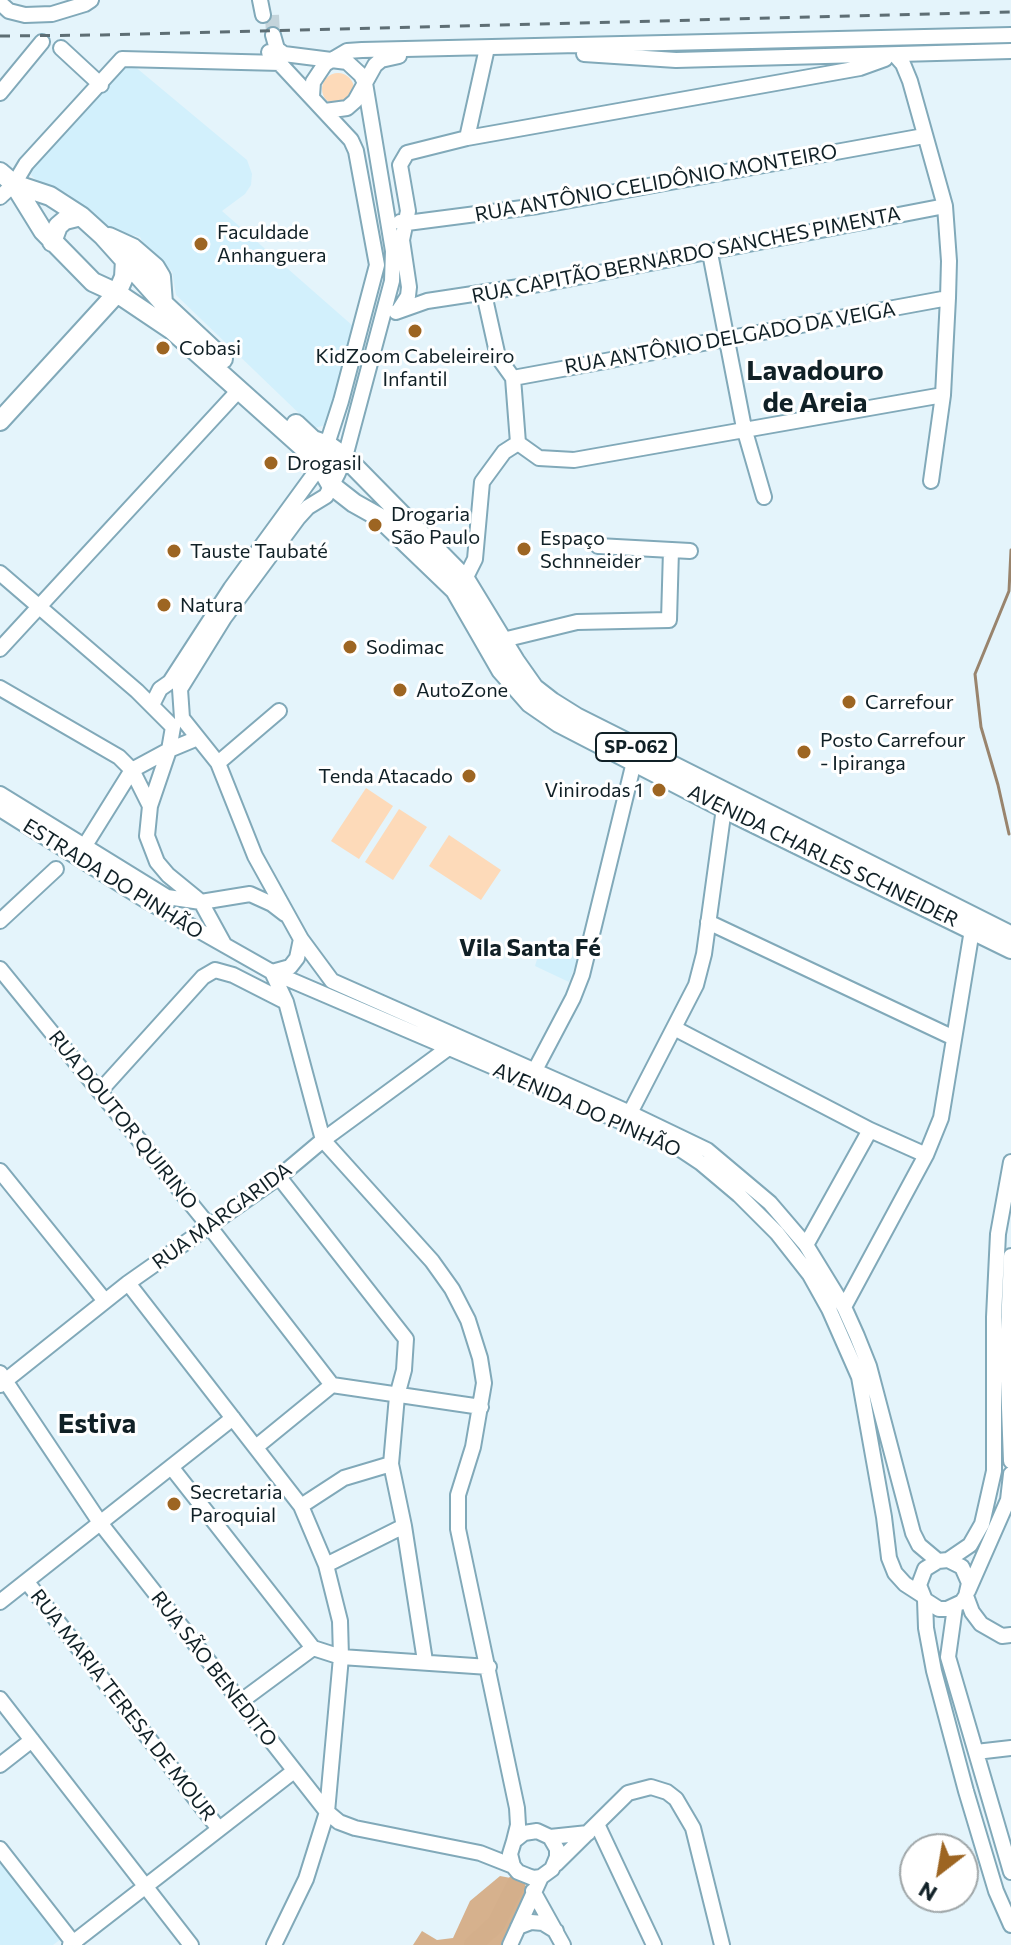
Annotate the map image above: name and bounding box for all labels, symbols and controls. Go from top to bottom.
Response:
street label: RUA ANTÔNIO CELIDÔNIO MONTEIRO [473,139,839,227]
street label: RUA CAPITÃO BERNARDO SANCHES PIMENTA [470,202,902,308]
place label: Faculdade Anhanguera [217,220,326,267]
marker: Faculdade Anhanguera [192,235,210,253]
street label: RUA ANTÔNIO DELGADO DA VEIGA [563,297,897,379]
marker: KidZoom Cabeleireiro Infantil [406,322,424,340]
place label: Cobasi [179,336,241,360]
marker: Cobasi [154,339,172,357]
place label: KidZoom Cabeleireiro Infantil [316,344,514,391]
district label: Lavadouro de Areia [746,354,884,420]
place label: Drogasil [287,451,362,475]
marker: Drogasil [262,454,280,472]
place label: Drogaria São Paulo [391,502,480,549]
marker: Drogaria São Paulo [366,516,384,534]
place label: Espaço Schnneider [540,526,642,573]
place label: Tauste Taubaté [190,539,328,563]
marker: Espaço Schnneider [515,540,533,558]
marker: Tauste Taubaté [165,542,183,560]
place label: Natura [180,593,243,617]
marker: Natura [155,596,173,614]
place label: Sodimac [366,635,444,659]
marker: Sodimac [341,638,359,656]
place label: AutoZone [416,678,508,702]
marker: AutoZone [391,681,409,699]
place label: Carrefour [865,690,954,714]
marker: Carrefour [840,693,858,711]
place label: Posto Carrefour - Ipiranga [820,728,966,775]
road number: SP-062 [596,733,676,761]
marker: Posto Carrefour - Ipiranga [795,743,813,761]
place label: Tenda Atacado [318,764,453,788]
marker: Tenda Atacado [460,767,478,785]
place label: Vinirodas 1 [544,778,643,802]
street label: AVENIDA CHARLES SCHNEIDER [684,780,962,932]
marker: Vinirodas 1 [650,781,668,799]
street label: ESTRADA DO PINHÃO [19,814,207,944]
district label: Vila Santa Fé [459,934,601,962]
street label: RUA DOUTOR QUIRINO [43,1026,203,1214]
street label: AVENIDA DO PINHÃO [489,1058,685,1162]
street label: RUA MARGARIDA [148,1157,296,1275]
district label: Estiva [58,1407,136,1441]
place label: Secretaria Paroquial [190,1480,282,1527]
marker: Secretaria Paroquial [165,1495,183,1513]
street label: RUA MARIA TERESA DE MOUR [25,1584,221,1826]
street label: RUA SÃO BENEDITO [146,1587,282,1751]
north arrow [899,1833,979,1913]
text: N [913,1876,941,1908]

